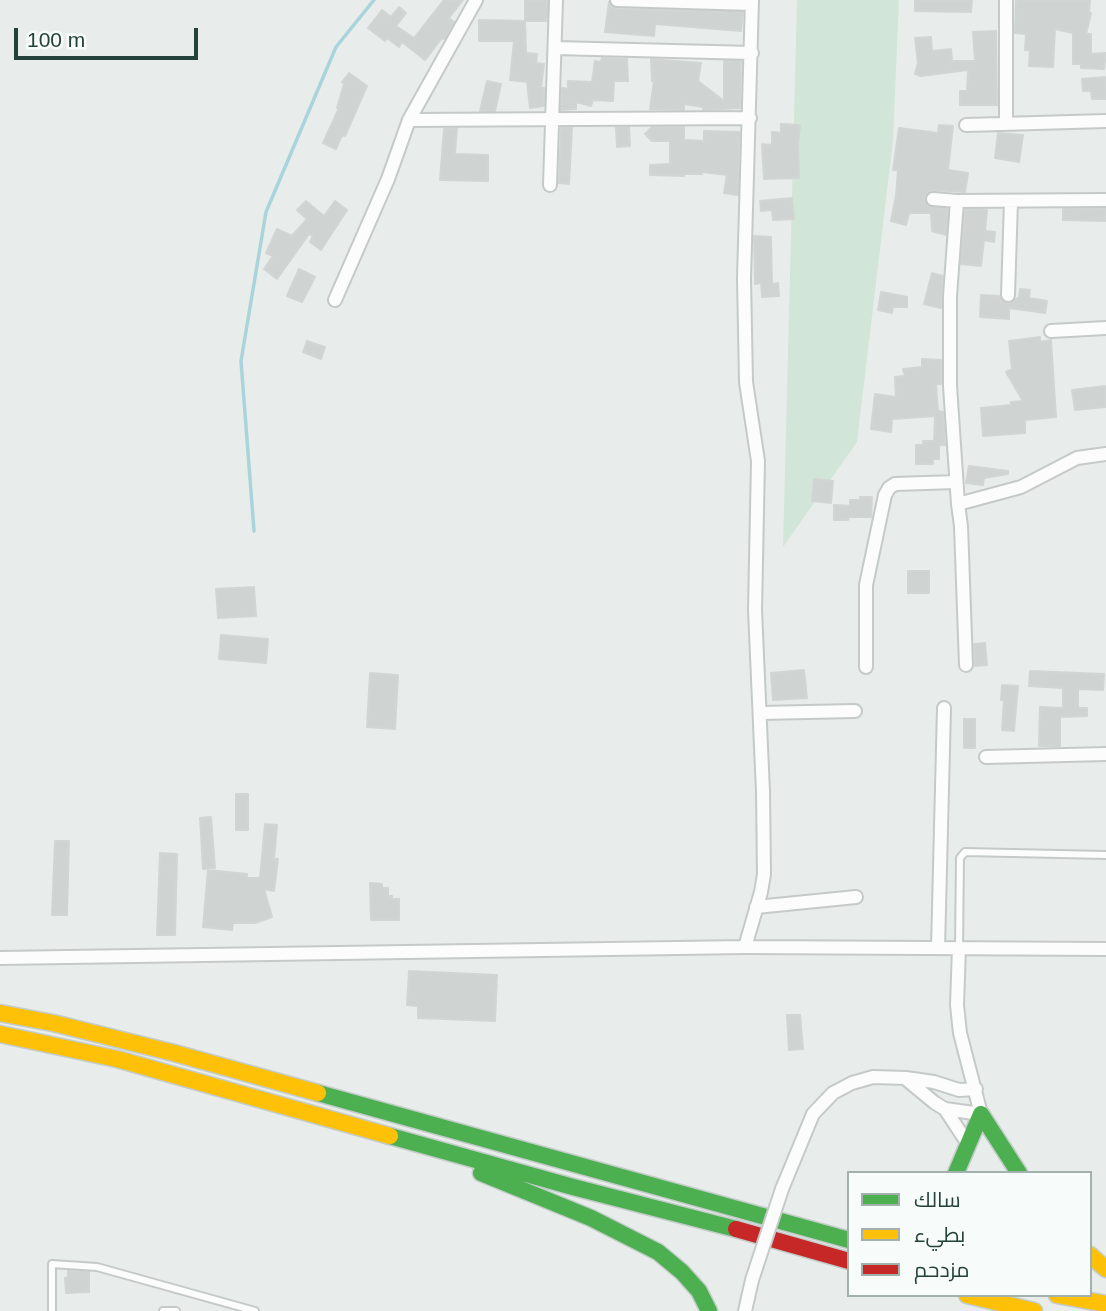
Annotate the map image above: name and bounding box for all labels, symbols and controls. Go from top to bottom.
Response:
scale bar [18,14,201,58]
text: 100 m [27,28,85,51]
legend [847,1171,1092,1297]
text: سالك [914,1188,961,1211]
text: بطيء [914,1223,965,1246]
text: مزدحم [914,1258,969,1281]

